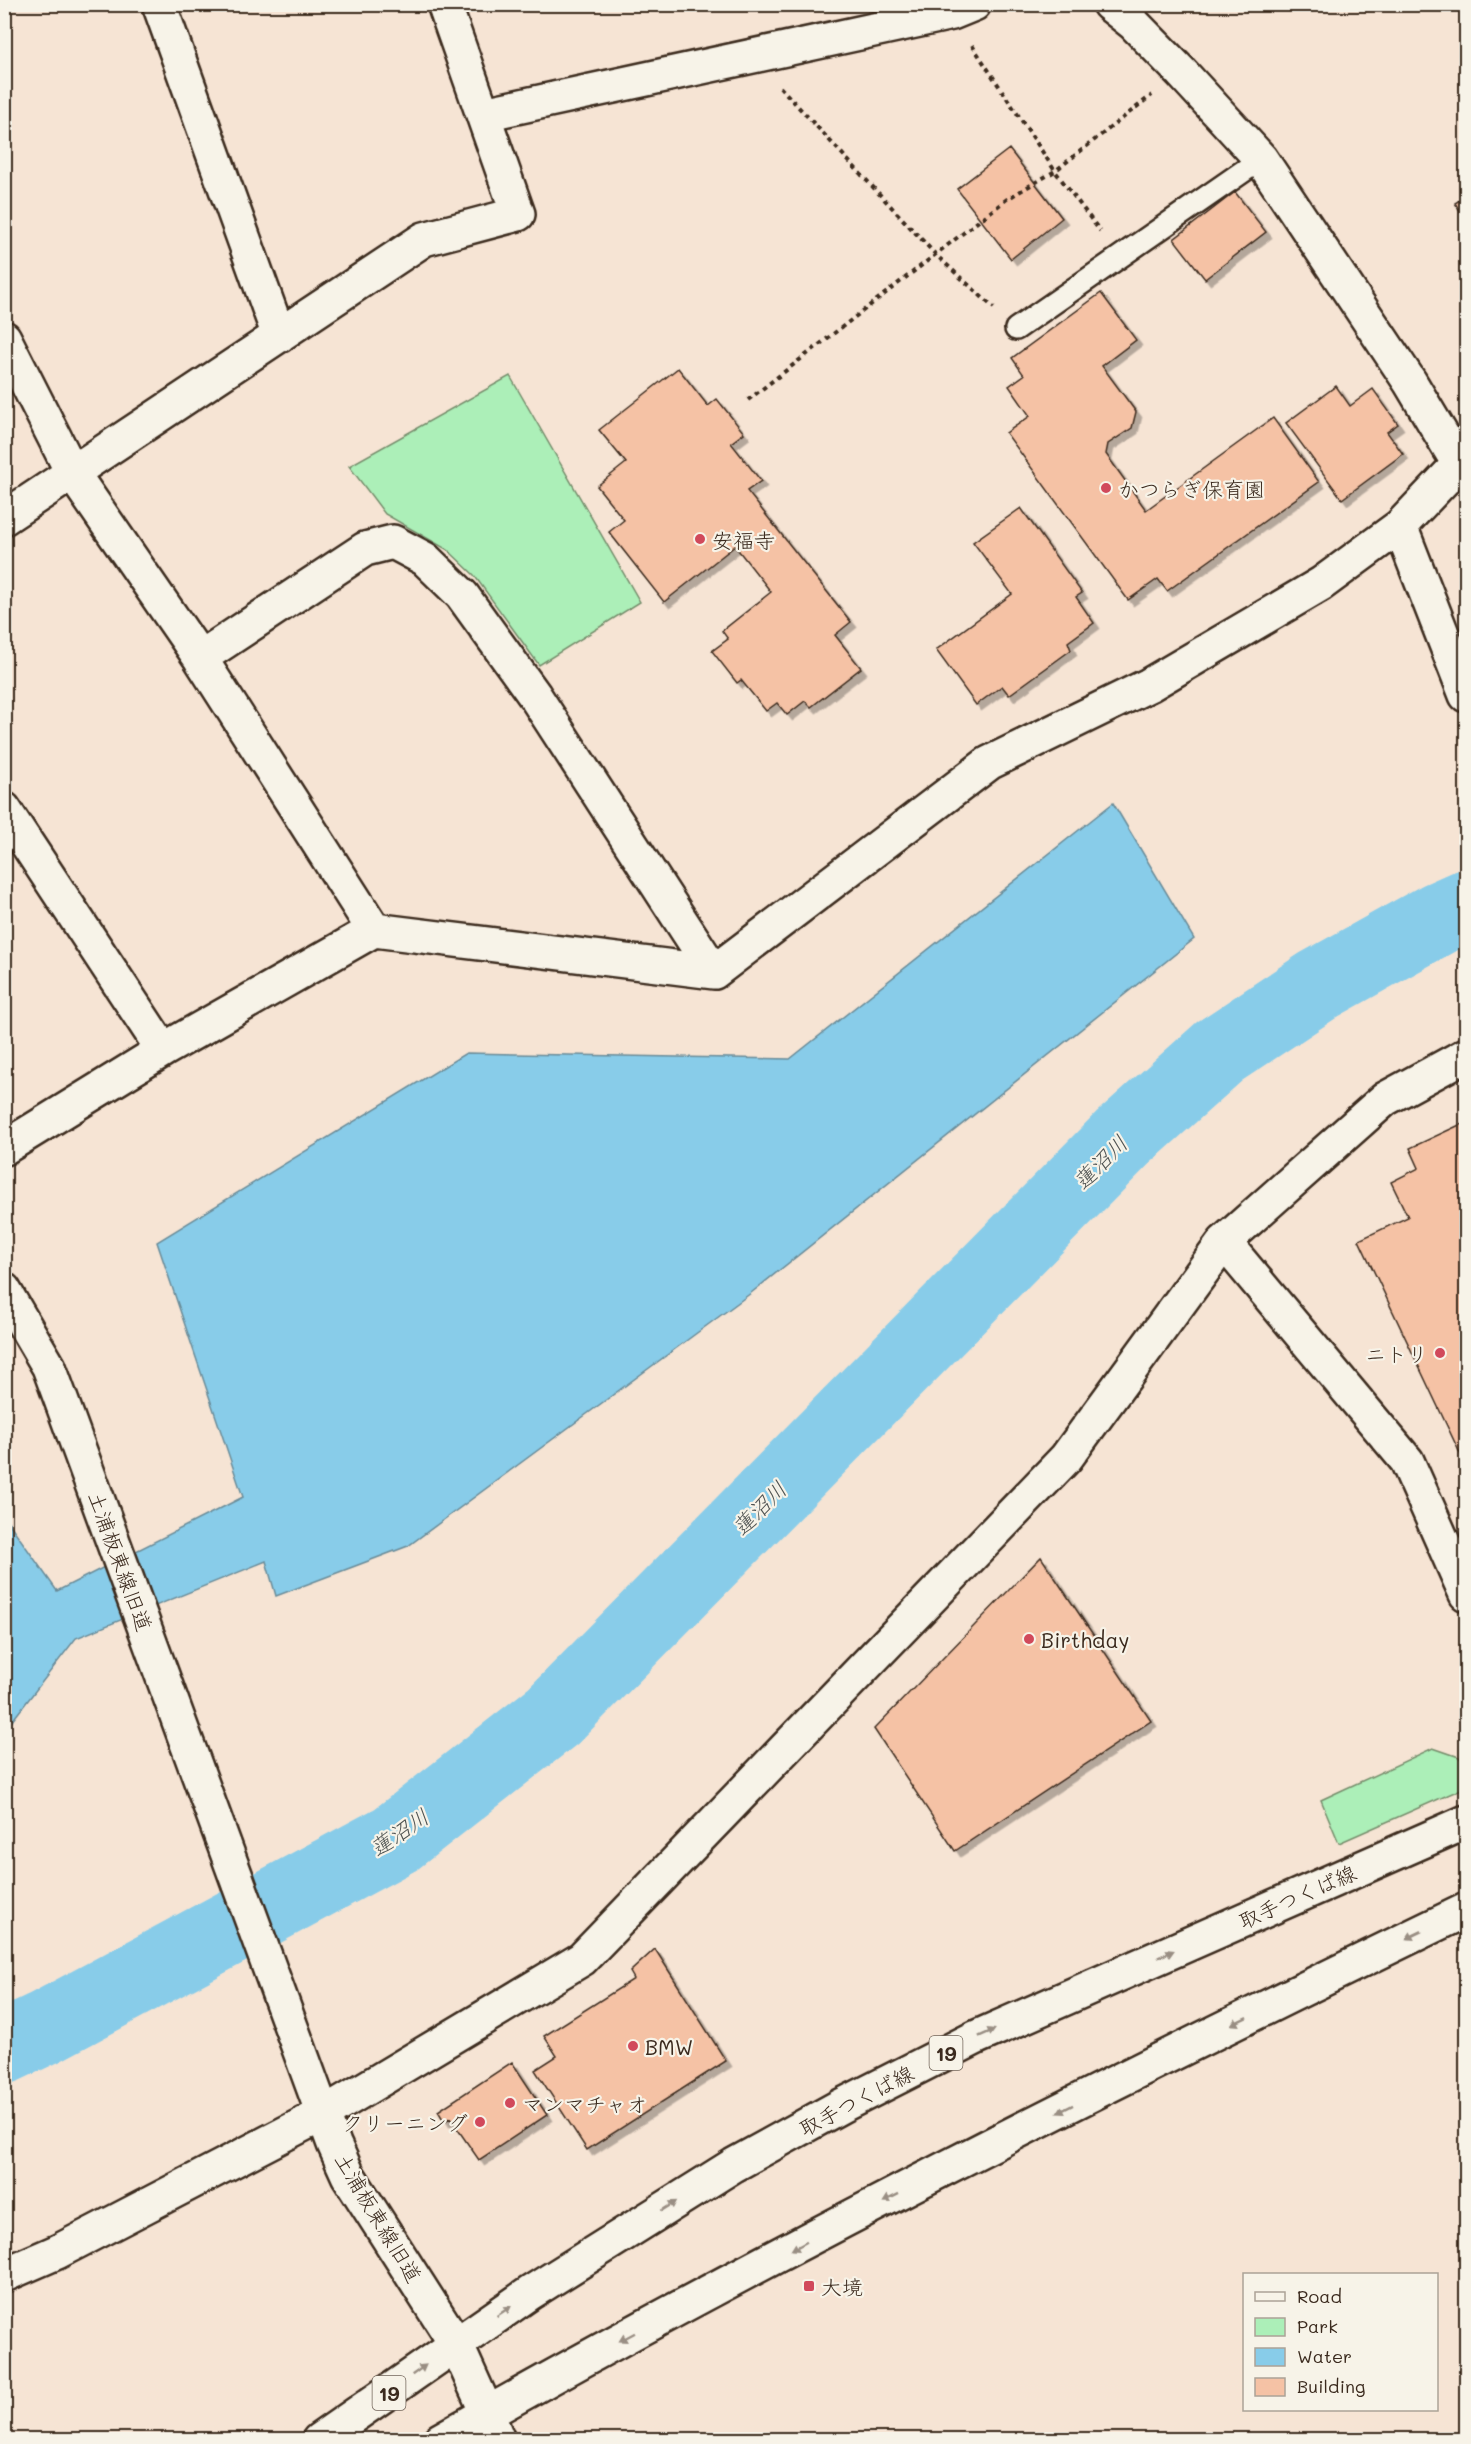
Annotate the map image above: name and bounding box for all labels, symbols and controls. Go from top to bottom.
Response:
place label: かつらぎ保育園 [1118,475,1265,502]
marker: かつらぎ保育園 [1099,481,1113,495]
place label: 安福寺 [712,526,775,553]
marker: 安福寺 [693,532,707,546]
water label: 蓮沼川 [1066,1128,1134,1196]
place label: ニトリ [1365,1340,1428,1367]
marker: ニトリ [1433,1346,1447,1360]
water label: 蓮沼川 [725,1474,793,1542]
street label: 土浦板東線旧道 [83,1487,159,1635]
place label: Birthday [1041,1626,1129,1653]
marker: Birthday [1022,1632,1036,1646]
water label: 蓮沼川 [364,1802,434,1862]
street label: 取手つくば線 [1234,1858,1360,1934]
one-way arrow [1405,1931,1422,1940]
one-way arrow [1157,1949,1175,1958]
one-way arrow [1230,2016,1247,2025]
one-way arrow [979,2028,997,2038]
place label: BMW [645,2033,693,2060]
road number: 19 [930,2036,962,2070]
marker: BMW [626,2039,640,2053]
street label: 取手つくば線 [794,2059,918,2141]
place label: マンマチャオ [522,2090,648,2117]
marker: マンマチャオ [503,2096,517,2110]
one-way arrow [1056,2104,1073,2114]
place label: クリーニング [342,2109,468,2136]
marker: クリーニング [473,2115,487,2129]
street label: 土浦板東線旧道 [330,2147,428,2287]
one-way arrow [883,2193,900,2203]
one-way arrow [661,2200,677,2211]
one-way arrow [790,2241,807,2251]
place label: 大境 [821,2273,863,2300]
legend [1243,2273,1438,2411]
marker: 大境 [802,2279,816,2293]
text: Road [1297,2284,1342,2308]
one-way arrow [496,2305,512,2317]
text: Park [1297,2314,1338,2338]
one-way arrow [618,2332,635,2342]
text: Water [1297,2344,1352,2368]
one-way arrow [412,2365,427,2377]
text: Building [1297,2374,1365,2398]
road number: 19 [372,2376,406,2410]

